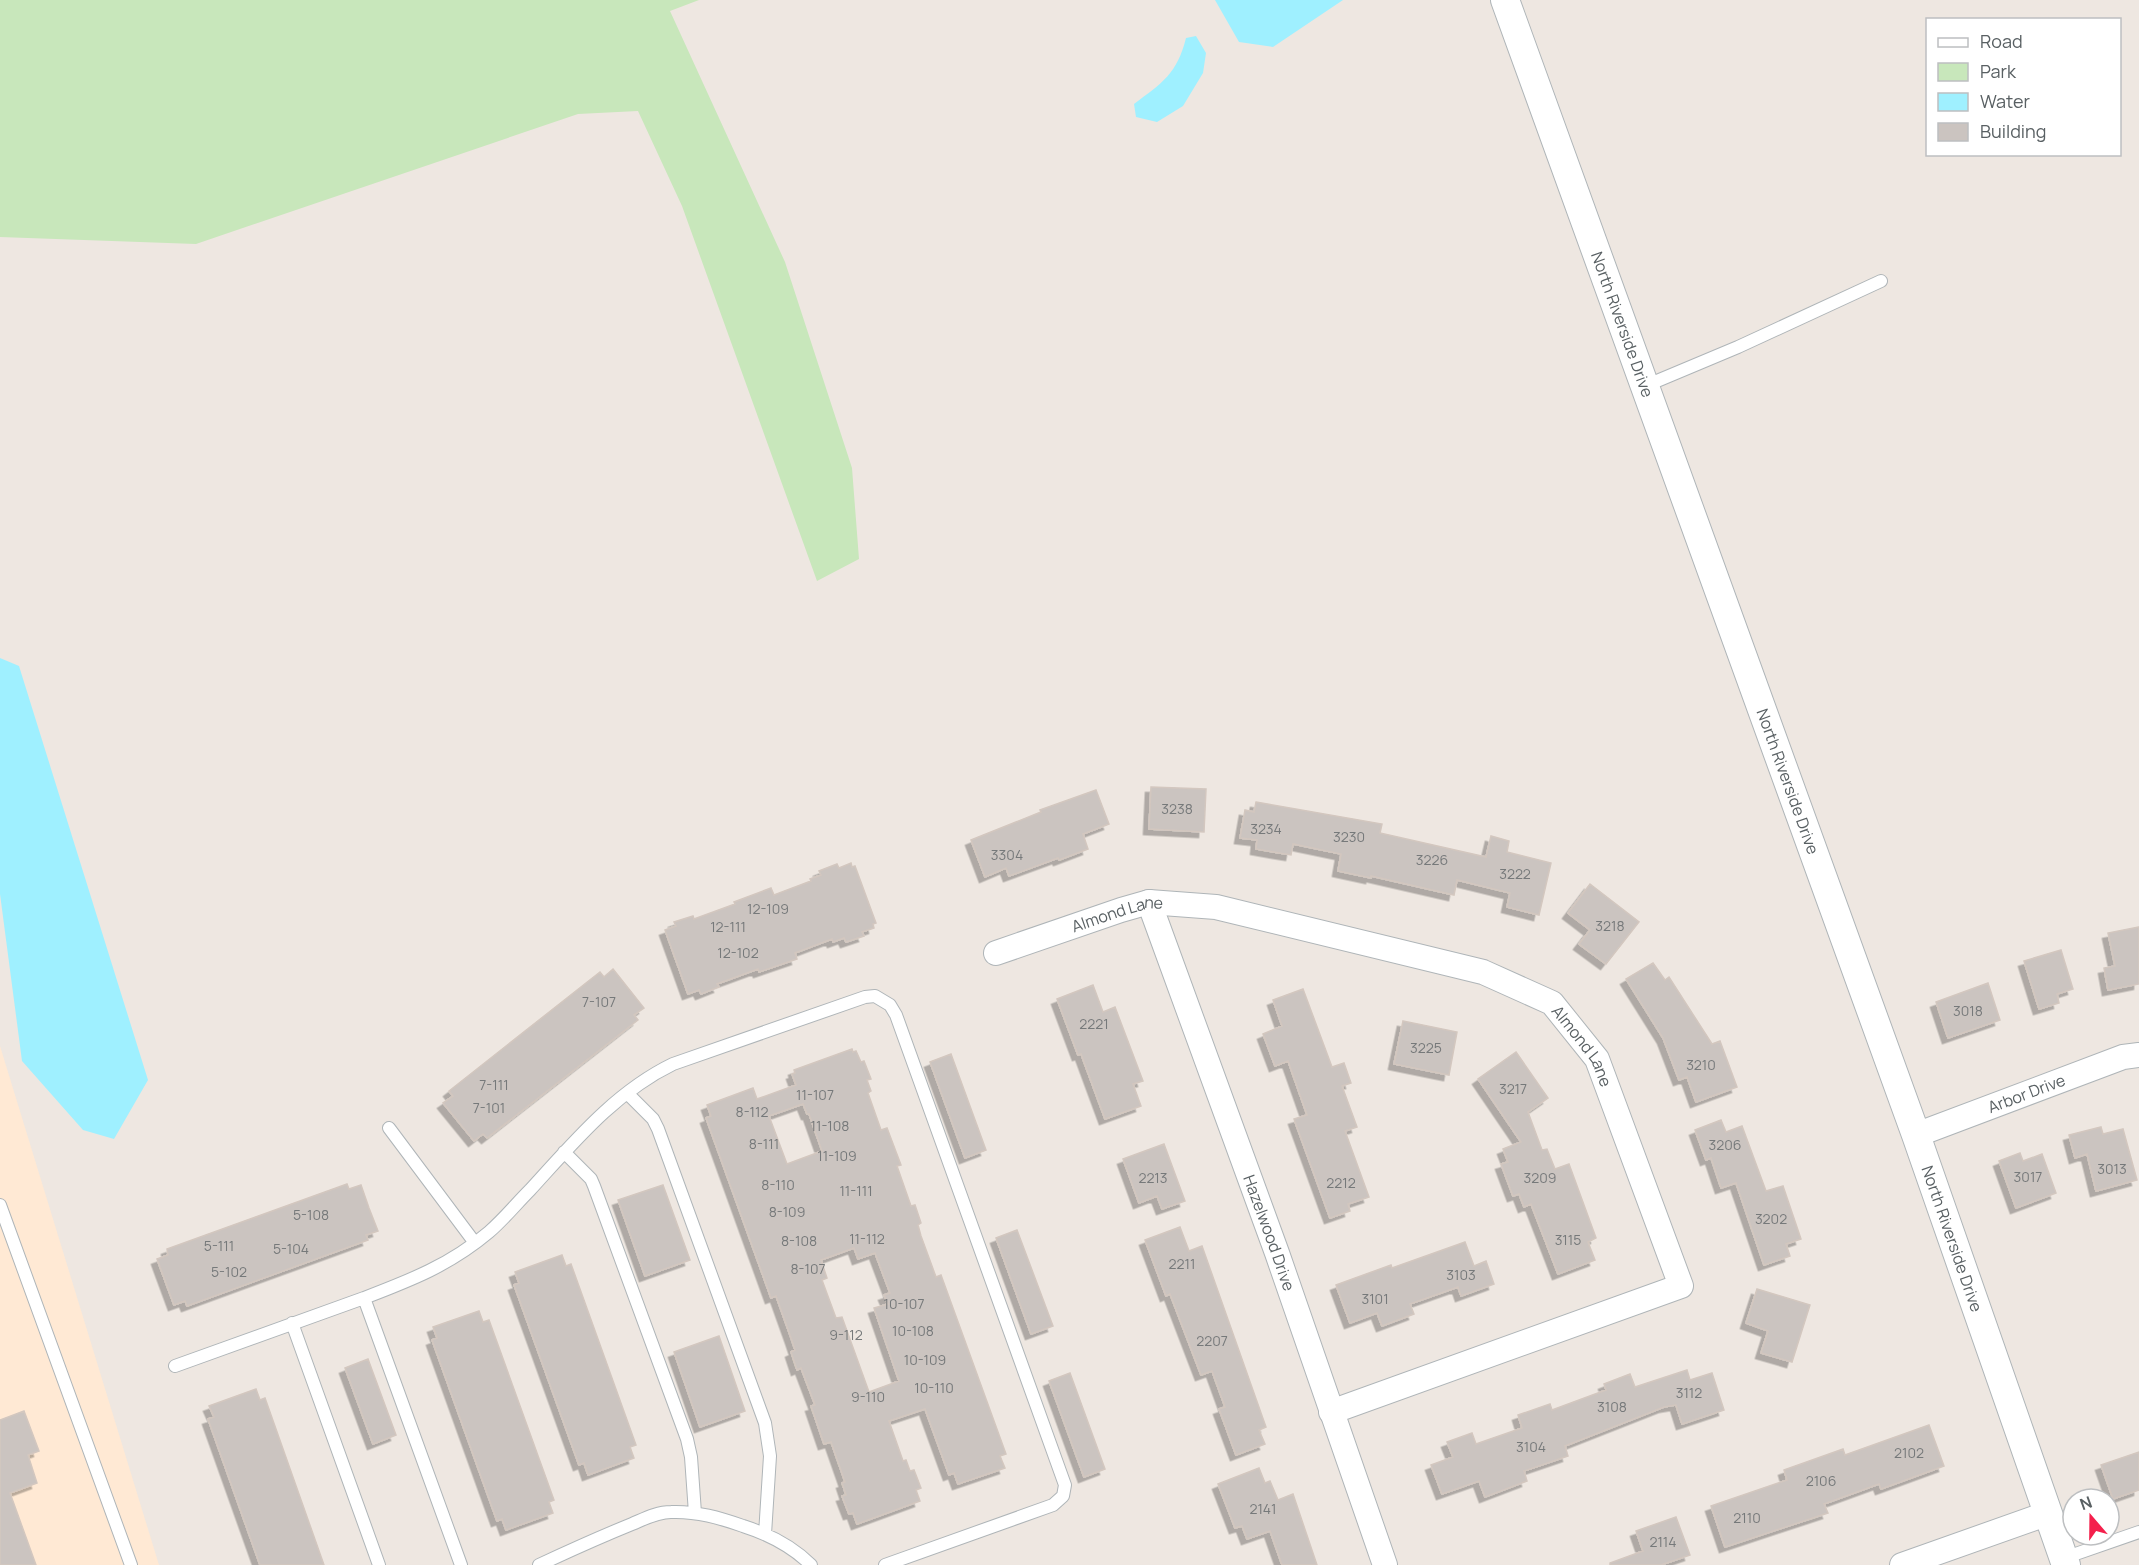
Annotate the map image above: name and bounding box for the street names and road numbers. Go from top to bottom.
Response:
street label: North Riverside Drive [1586,248,1659,400]
street label: North Riverside Drive [1751,705,1824,857]
street label: Almond Lane [1069,891,1164,937]
street label: Almond Lane [1547,1000,1617,1090]
street label: Arbor Drive [1984,1069,2068,1118]
street label: North Riverside Drive [1917,1163,1988,1315]
street label: Hazelwood Drive [1238,1172,1300,1294]

